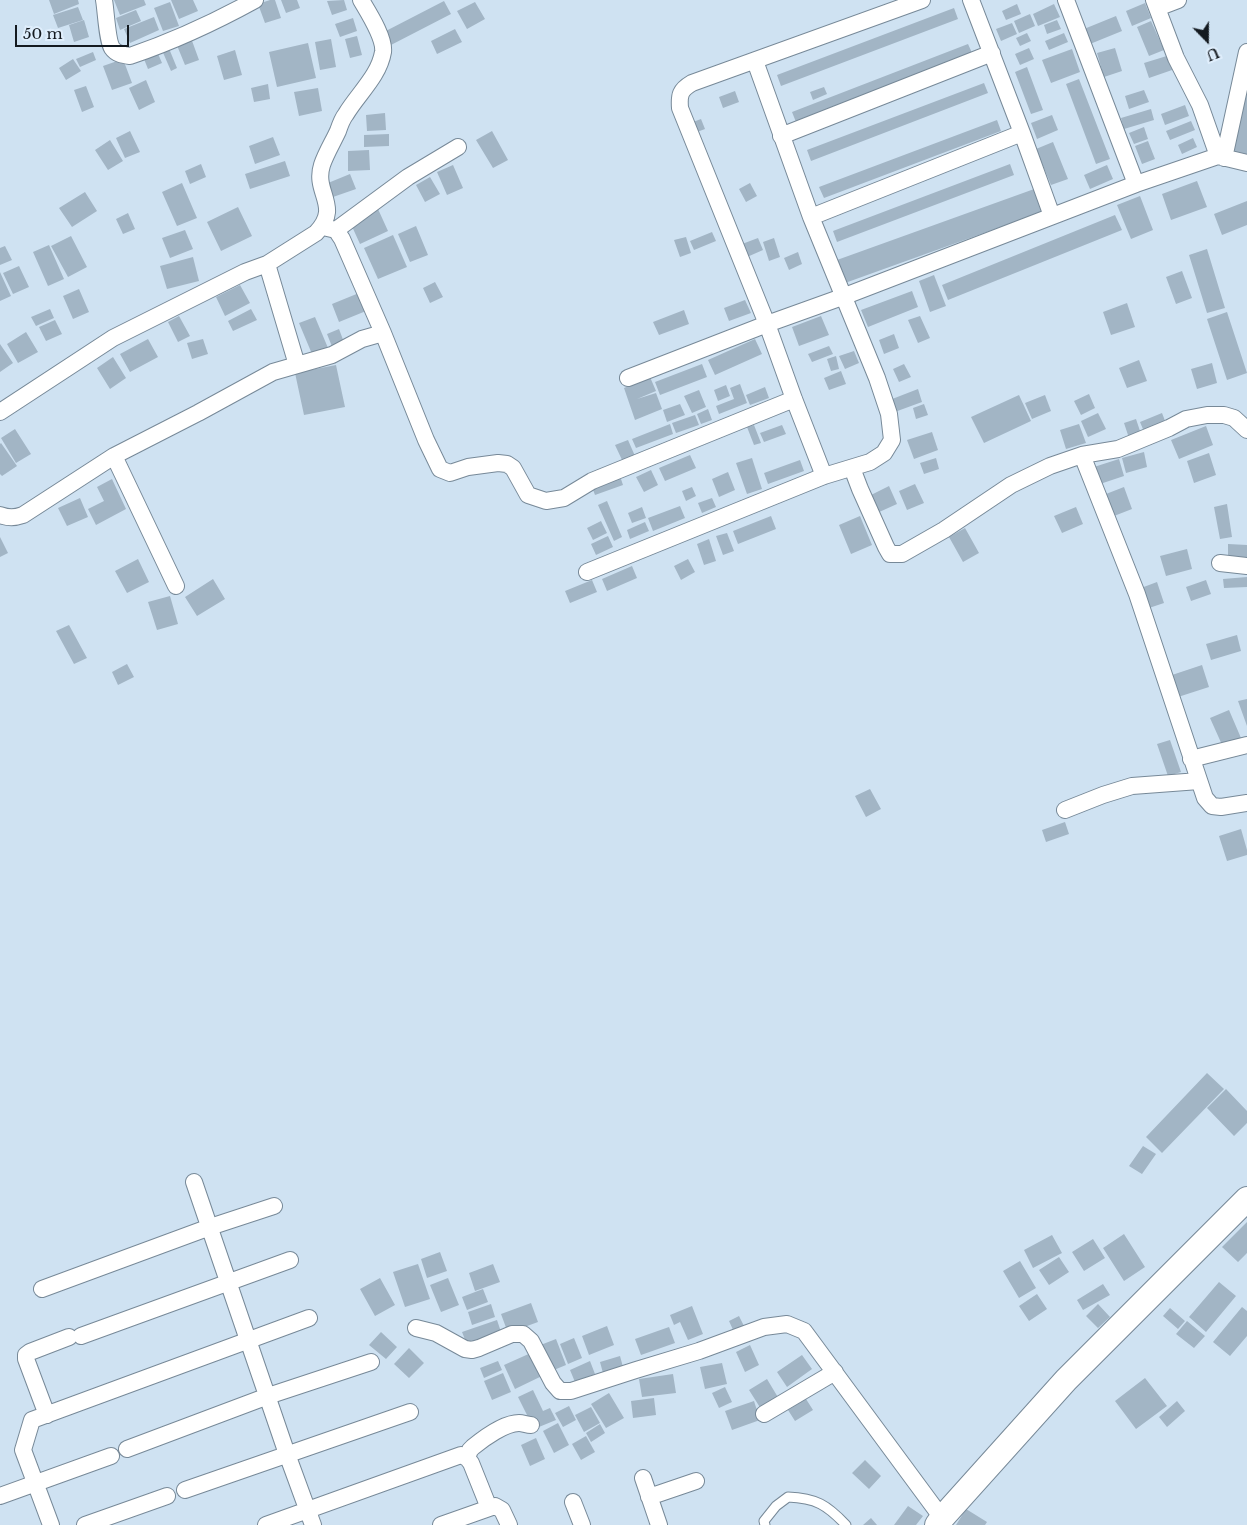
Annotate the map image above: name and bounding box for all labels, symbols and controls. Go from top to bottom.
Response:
scale bar [18,15,131,47]
north arrow [1182,15,1232,65]
text: 50 m [23,24,63,43]
text: U [1204,43,1222,65]

